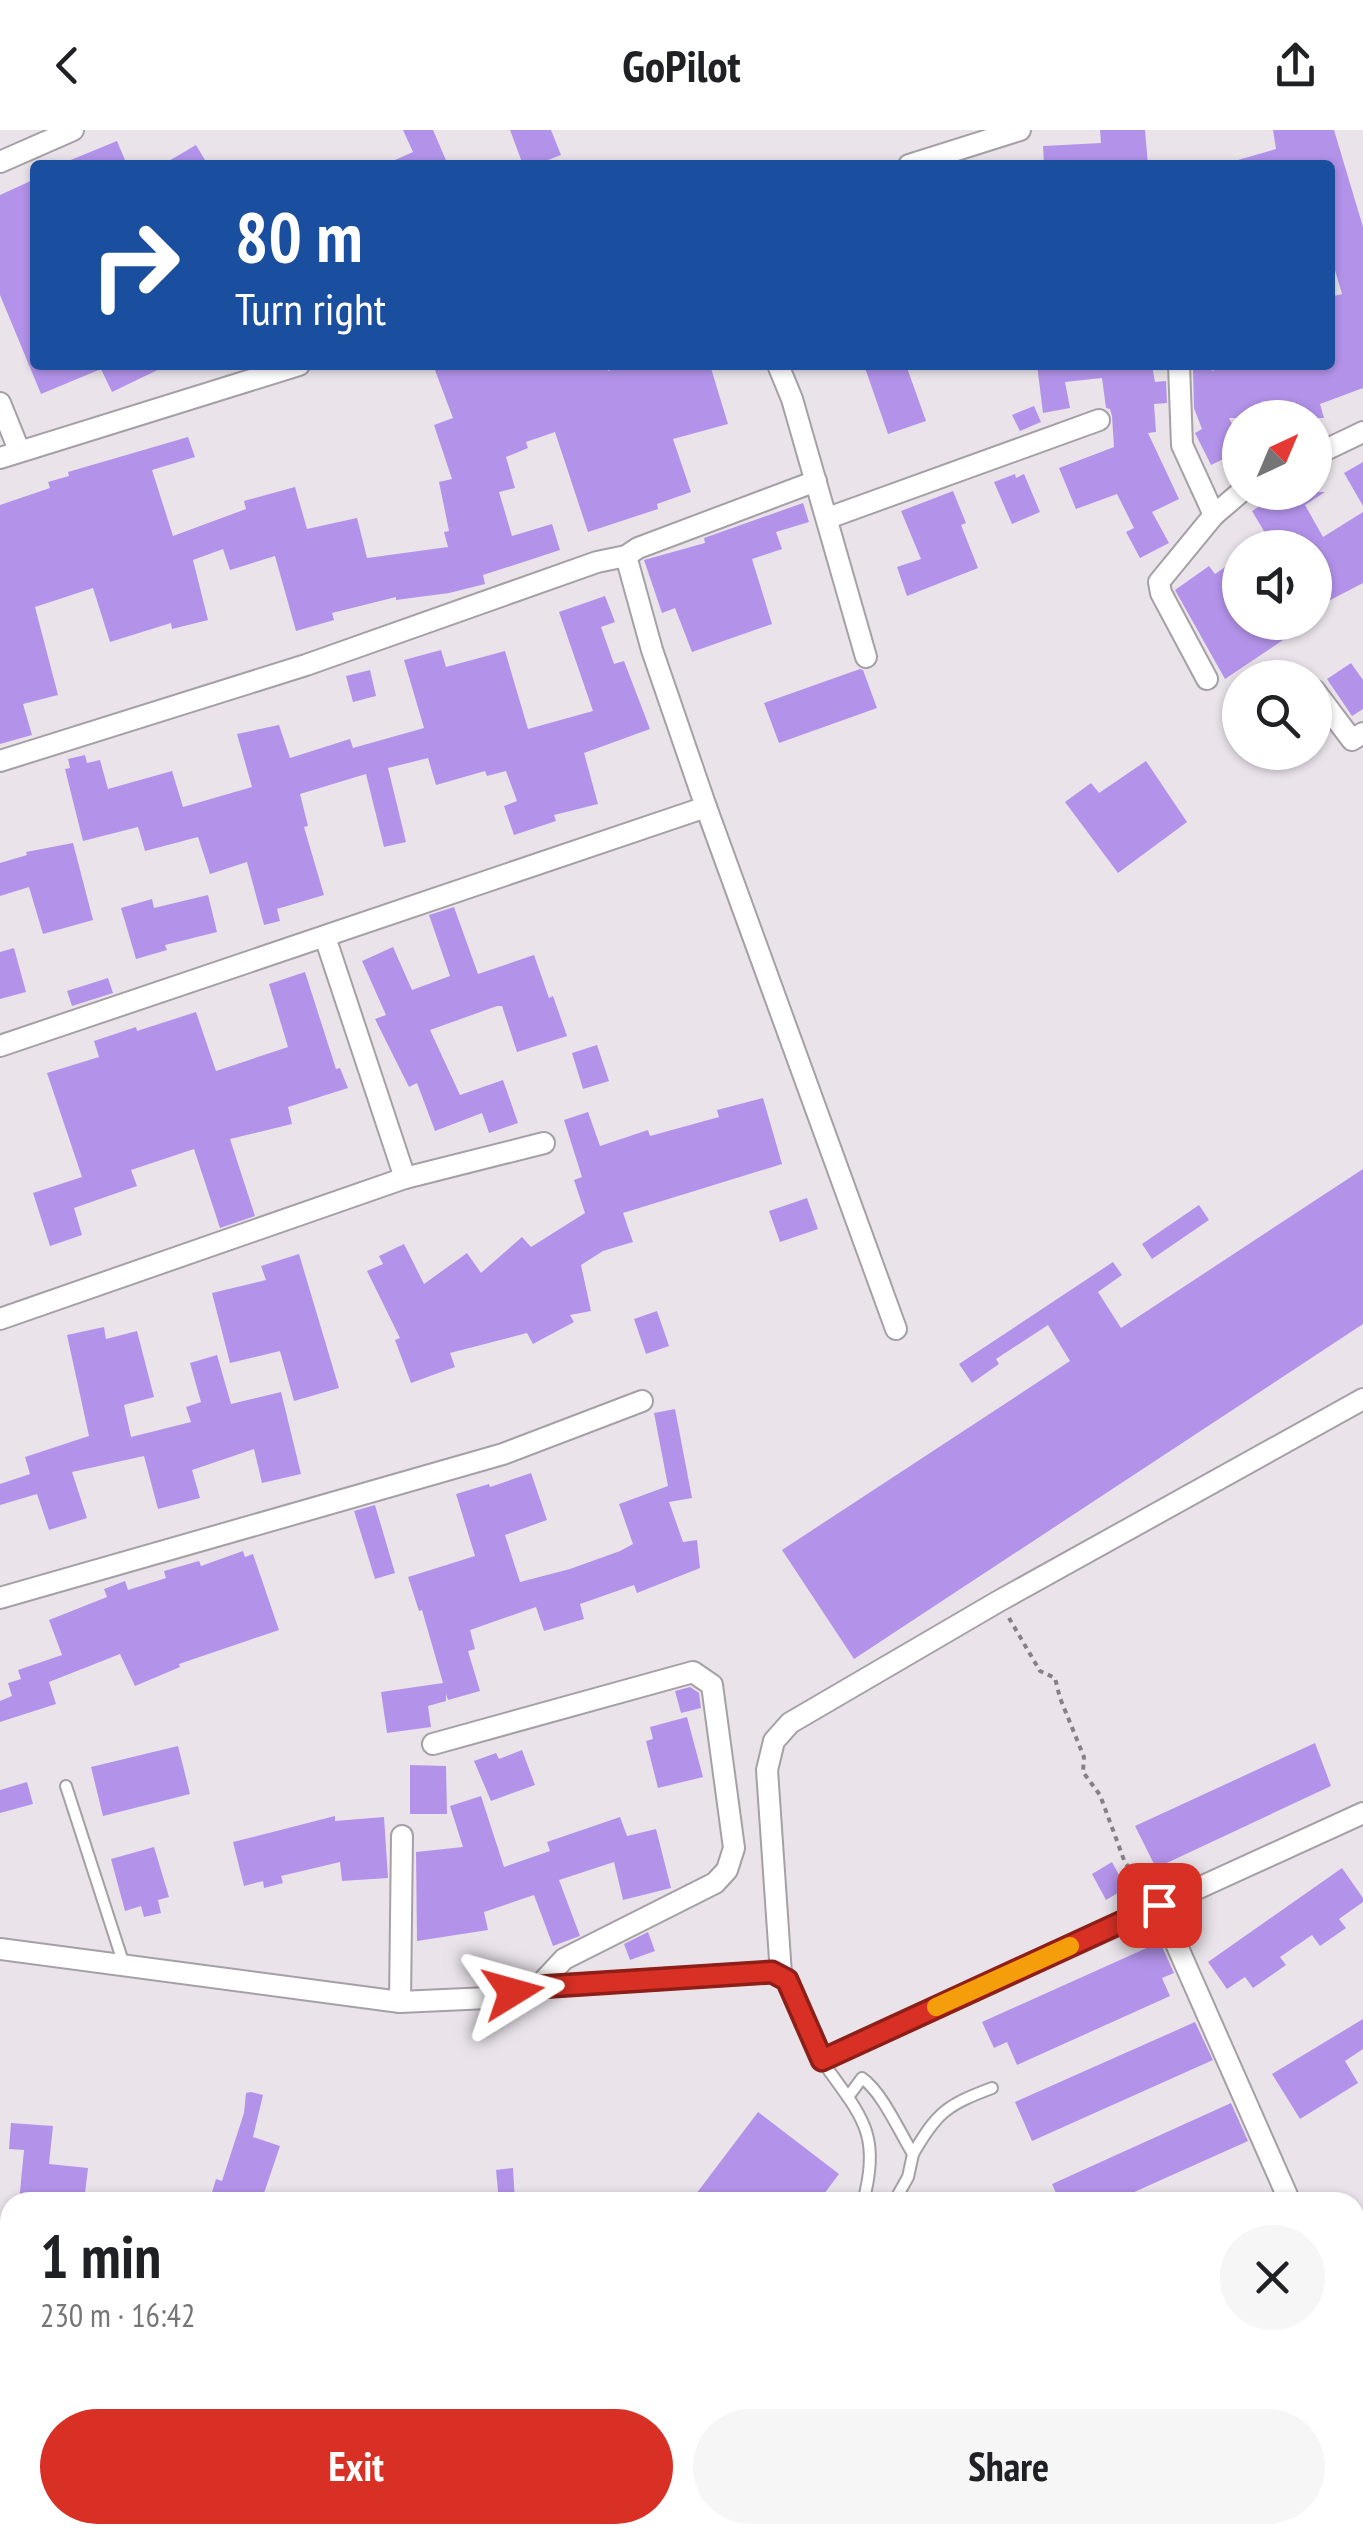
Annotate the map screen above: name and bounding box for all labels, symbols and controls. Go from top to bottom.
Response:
text: GoPilot [622,36,741,94]
icon: back [40,38,95,93]
icon: share [1268,38,1323,93]
text: 80 m [235,191,363,281]
icon: right [70,200,200,330]
text: Turn right [235,279,386,337]
north arrow [1222,400,1332,510]
map controls [1222,400,1332,770]
button: sound [1222,530,1332,640]
button: search [1222,660,1332,770]
pin [1117,1863,1202,1948]
icon: arrive [1132,1878,1187,1933]
position arrow [461,1940,565,2044]
text: 1 min [40,2217,161,2295]
button: close [1220,2225,1325,2330]
text: 230 m · 16:42 [40,2294,195,2336]
button: Exit [40,2409,673,2524]
button: Share [693,2409,1325,2524]

